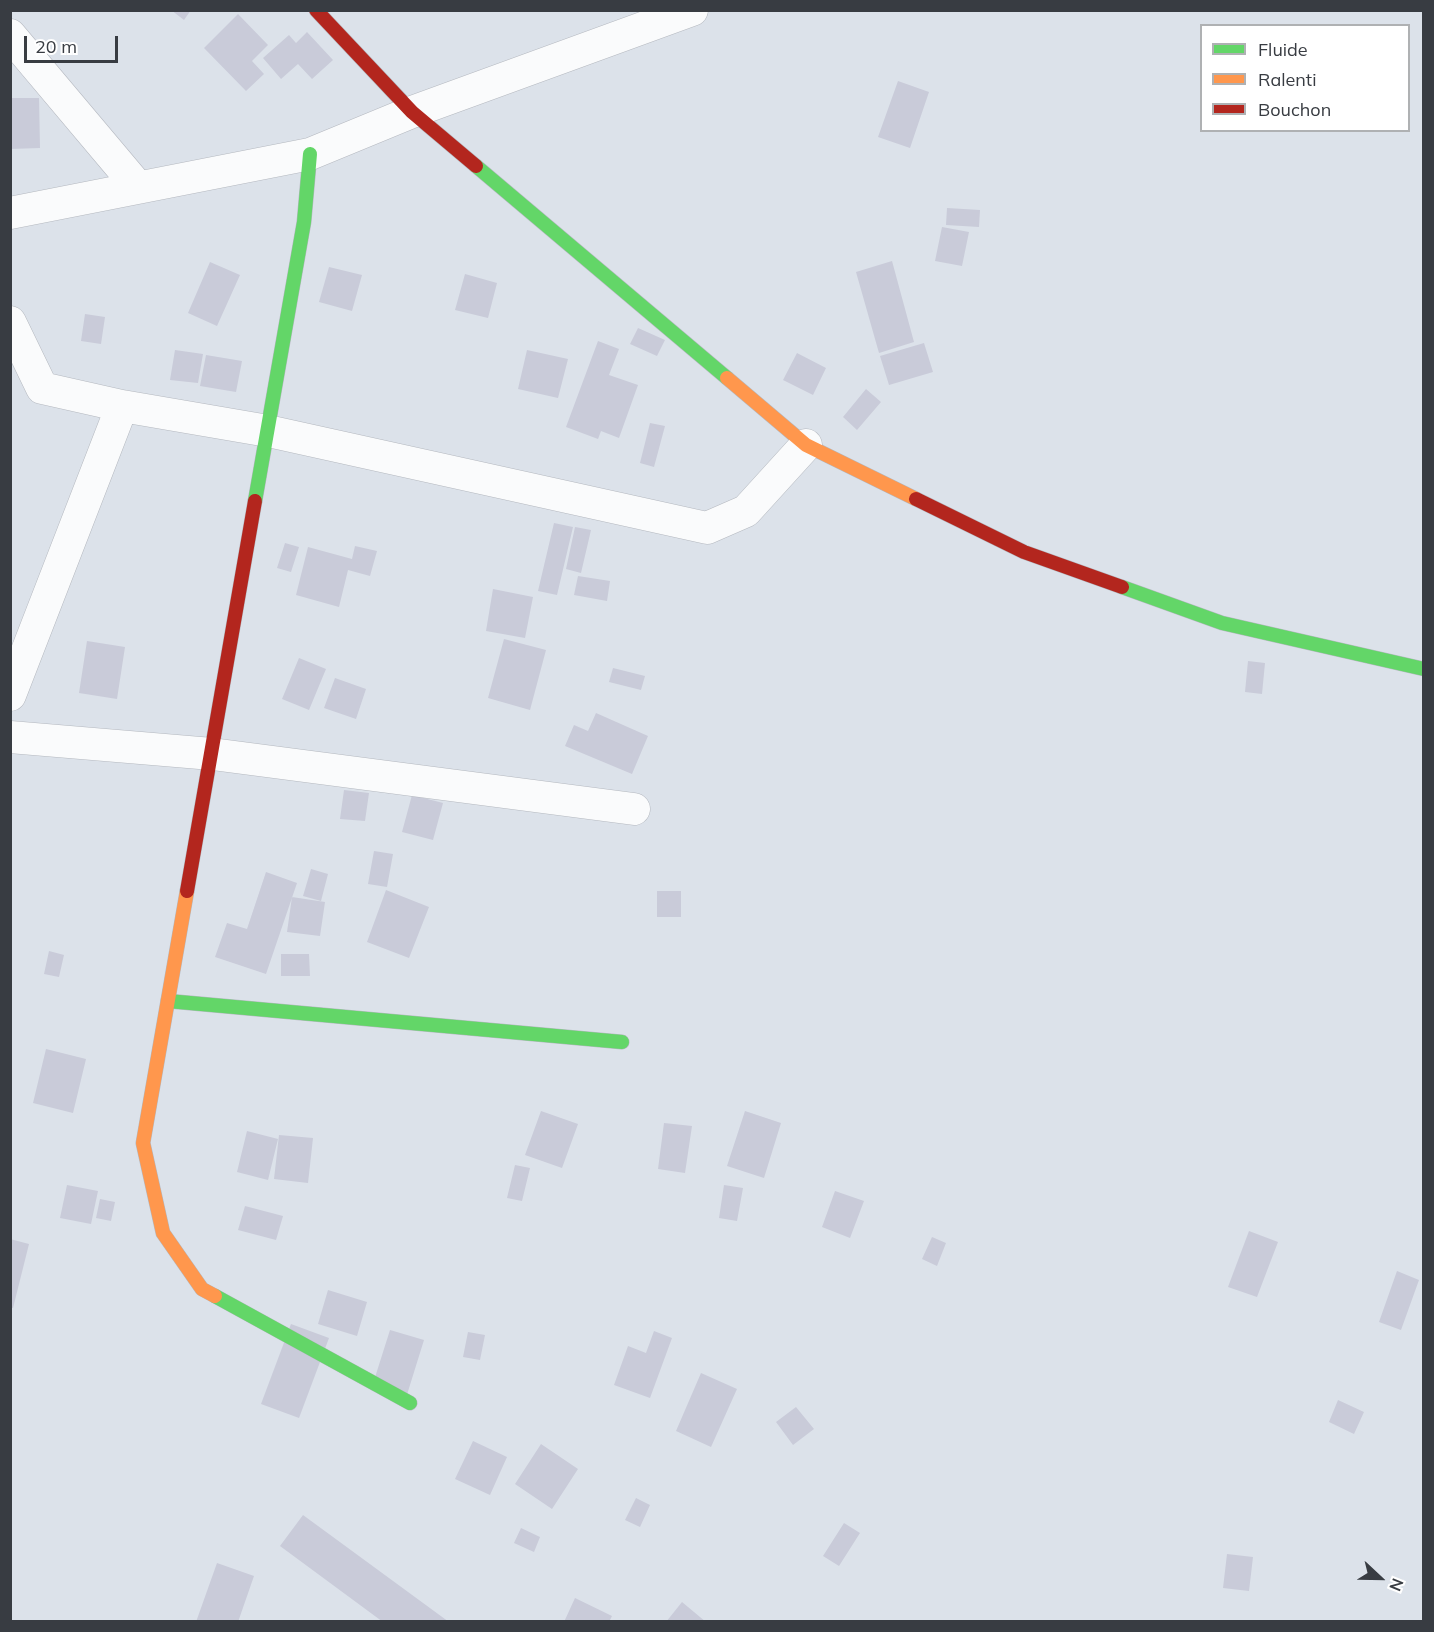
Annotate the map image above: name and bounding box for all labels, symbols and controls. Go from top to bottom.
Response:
scale bar [27,24,122,62]
legend [1200,24,1410,132]
text: 20 m [35,35,77,58]
text: Fluide [1258,38,1308,61]
text: Ralenti [1258,68,1316,91]
text: Bouchon [1258,98,1331,121]
north arrow [1350,1548,1410,1608]
text: N [1385,1575,1408,1594]

